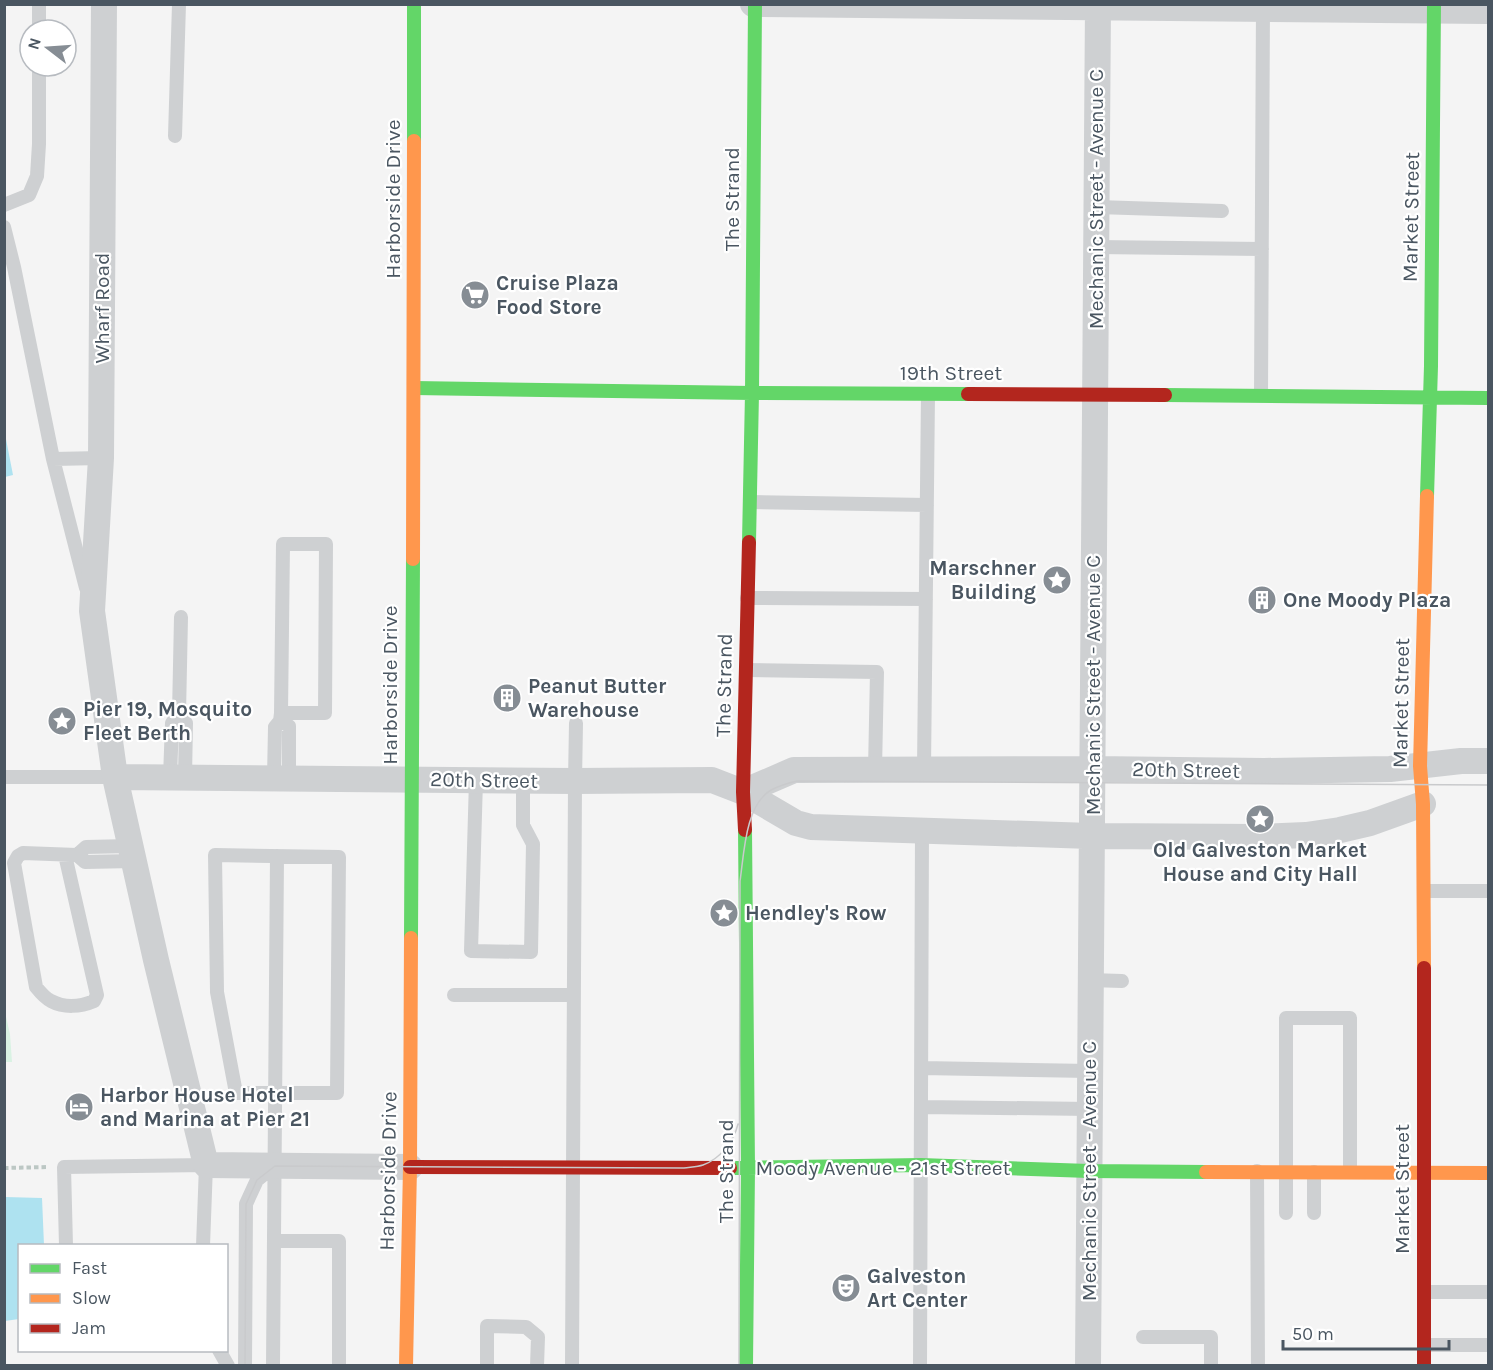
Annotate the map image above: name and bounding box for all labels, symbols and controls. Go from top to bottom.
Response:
north arrow [18,18,78,78]
text: N [23,35,45,52]
street label: Mechanic Street - Avenue C [1084,69,1108,329]
street label: Harborside Drive [381,119,405,279]
street label: The Strand [720,147,744,251]
street label: Market Street [1398,152,1424,282]
street label: Wharf Road [90,252,114,364]
place label: Cruise Plaza Food Store [496,271,619,319]
supermarket icon: Cruise Plaza Food Store [459,279,491,311]
street label: 19th Street [900,361,1002,385]
street label: Mechanic Street - Avenue C [1081,555,1105,815]
place label: Marschner Building [929,556,1037,604]
place icon: Marschner Building [1041,564,1073,596]
building icon: One Moody Plaza [1246,584,1278,616]
place label: One Moody Plaza [1283,588,1451,612]
street label: Harborside Drive [378,605,402,765]
street label: The Strand [711,633,737,737]
street label: Market Street [1388,638,1414,768]
place label: Peanut Butter Warehouse [528,674,667,722]
building icon: Peanut Butter Warehouse [491,682,523,714]
place label: Pier 19, Mosquito Fleet Berth [83,697,252,745]
place icon: Pier 19, Mosquito Fleet Berth [46,705,78,737]
street label: 20th Street [1132,757,1240,783]
street label: 20th Street [430,767,538,793]
place icon: Old Galveston Market House and City Hall [1244,803,1276,835]
place label: Old Galveston Market House and City Hall [1153,838,1367,886]
place icon: Hendley's Row [708,897,740,929]
place label: Hendley's Row [745,901,887,925]
street label: Mechanic Street - Avenue C [1077,1041,1101,1301]
place label: Harbor House Hotel and Marina at Pier 21 [100,1083,310,1131]
hotel icon: Harbor House Hotel and Marina at Pier 21 [63,1091,95,1123]
street label: Harborside Drive [375,1091,401,1251]
street label: The Strand [714,1119,738,1223]
street label: Market Street [1390,1124,1414,1254]
street label: Moody Avenue - 21st Street [755,1156,1011,1180]
legend [18,1244,228,1352]
text: Fast [72,1257,107,1279]
place label: Galveston Art Center [867,1264,968,1312]
theatre icon: Galveston Art Center [830,1272,862,1304]
text: Slow [72,1287,111,1309]
scale bar [1283,1313,1450,1351]
text: Jam [72,1317,106,1339]
text: 50 m [1292,1323,1334,1345]

